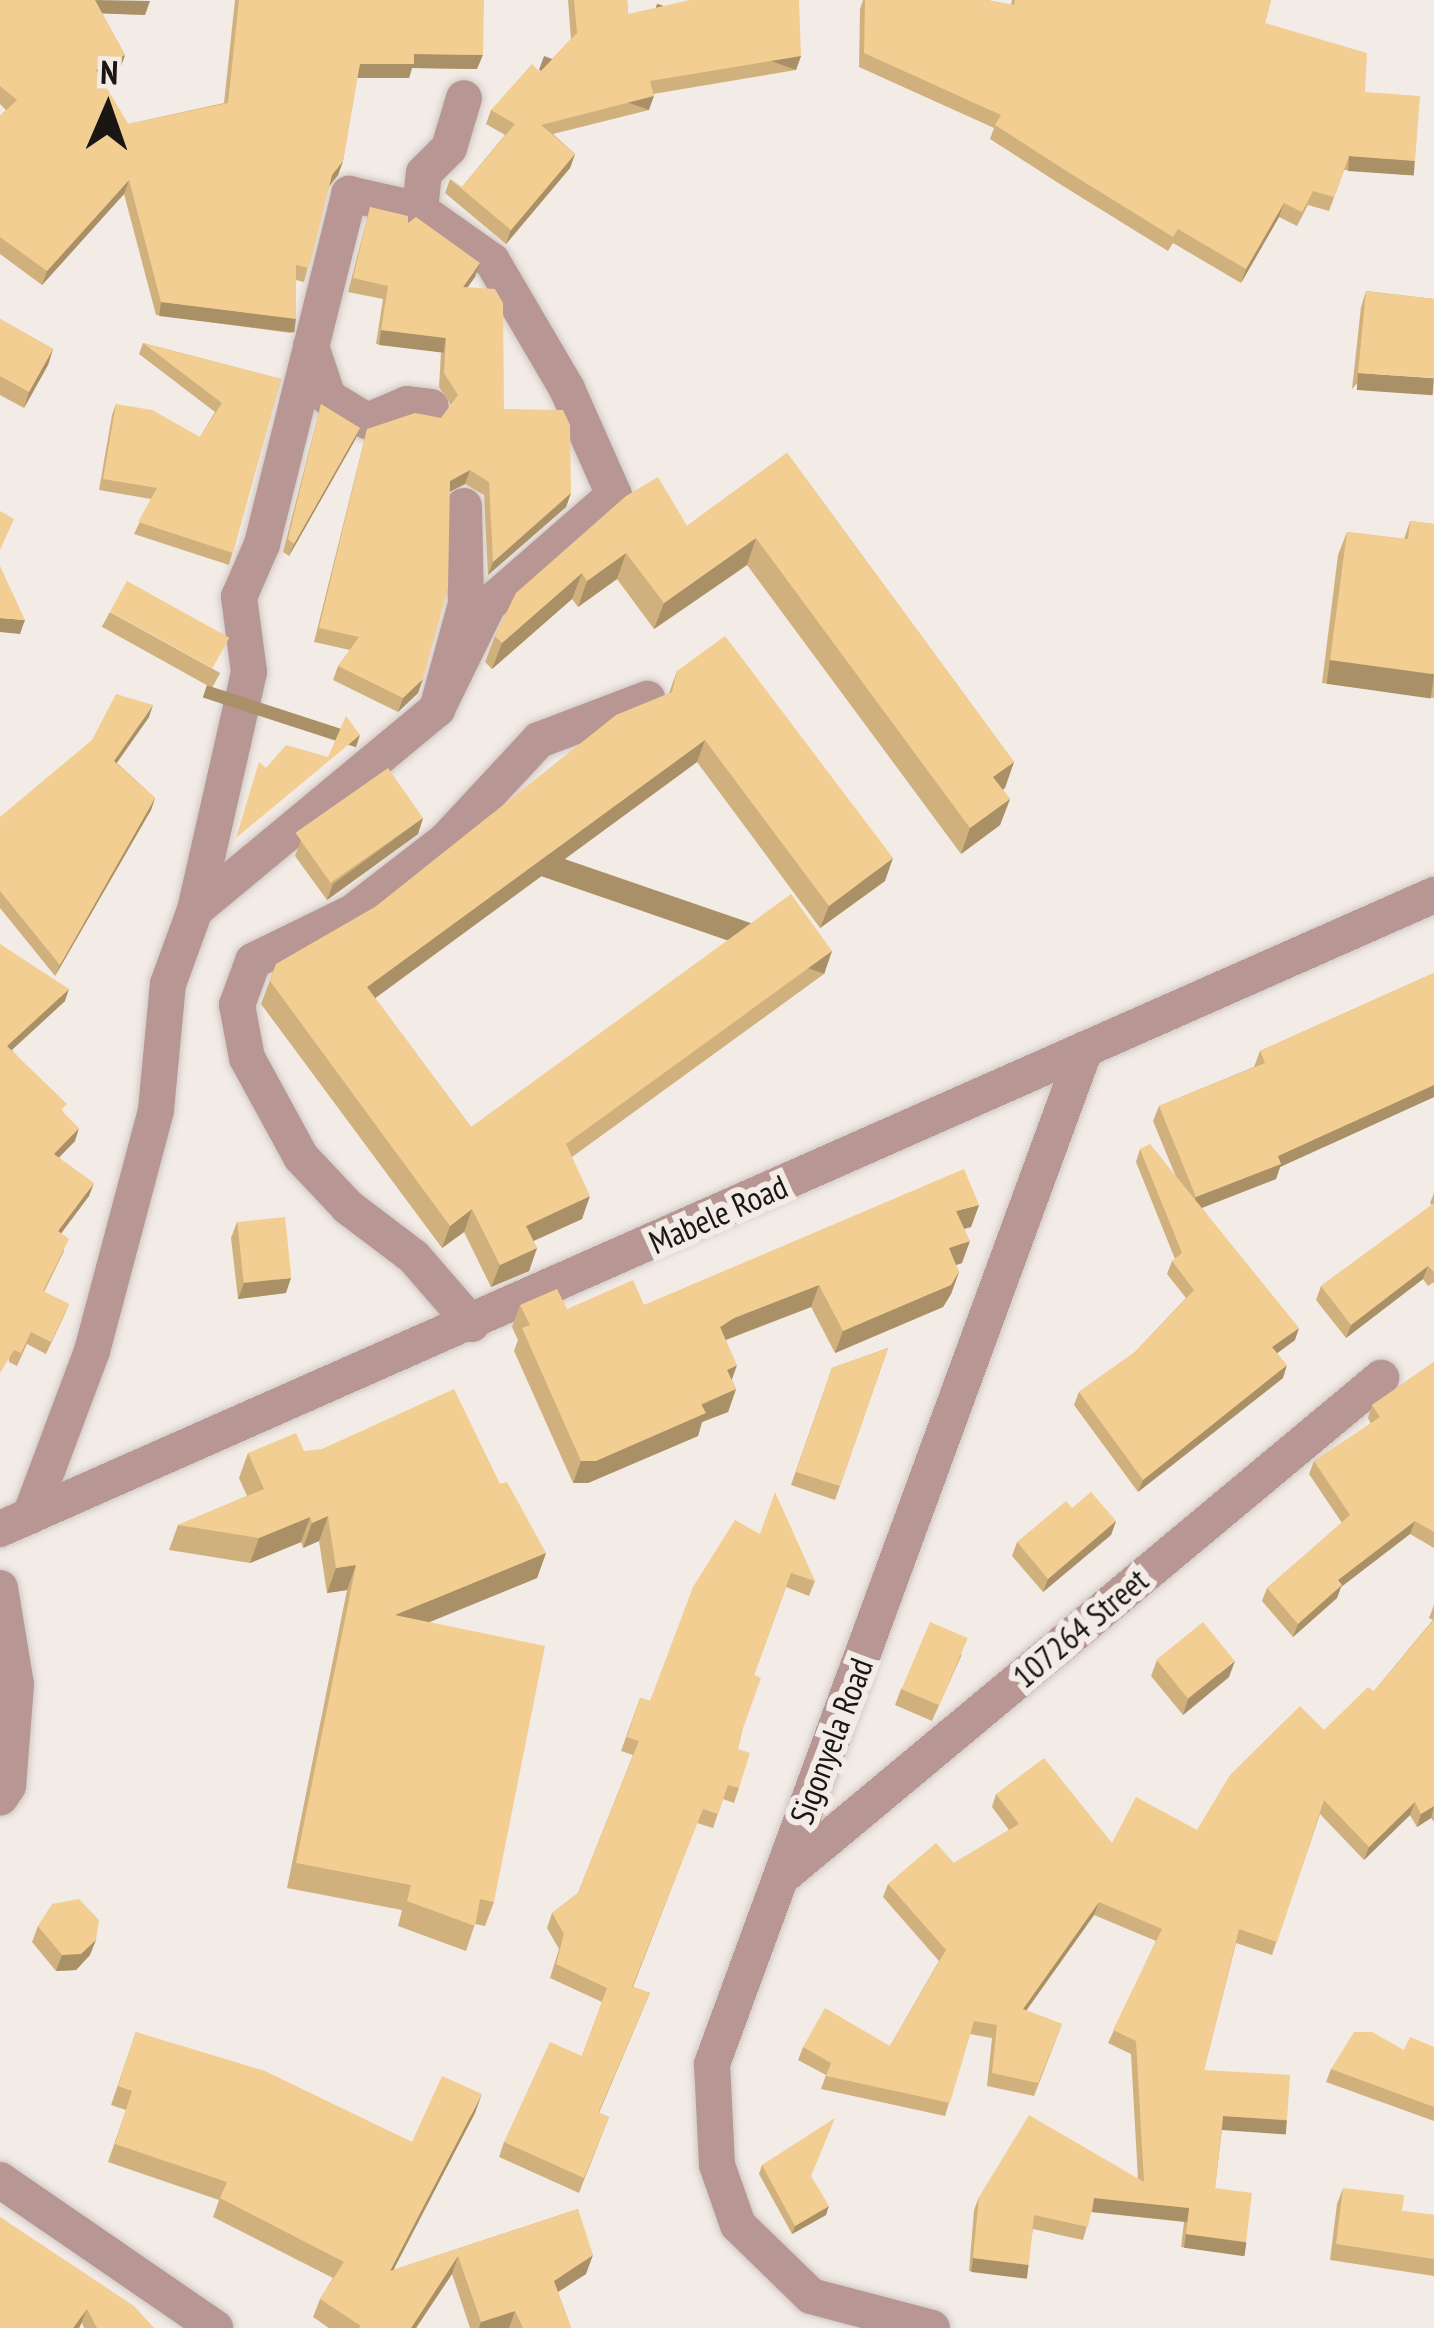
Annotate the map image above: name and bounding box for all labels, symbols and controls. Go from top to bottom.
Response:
north arrow [48,48,168,168]
text: N [100,50,119,93]
street label: Mabele Road [643,1166,793,1262]
street label: 107264 Street [1004,1560,1156,1696]
street label: Sigonyela Road [781,1652,881,1830]

